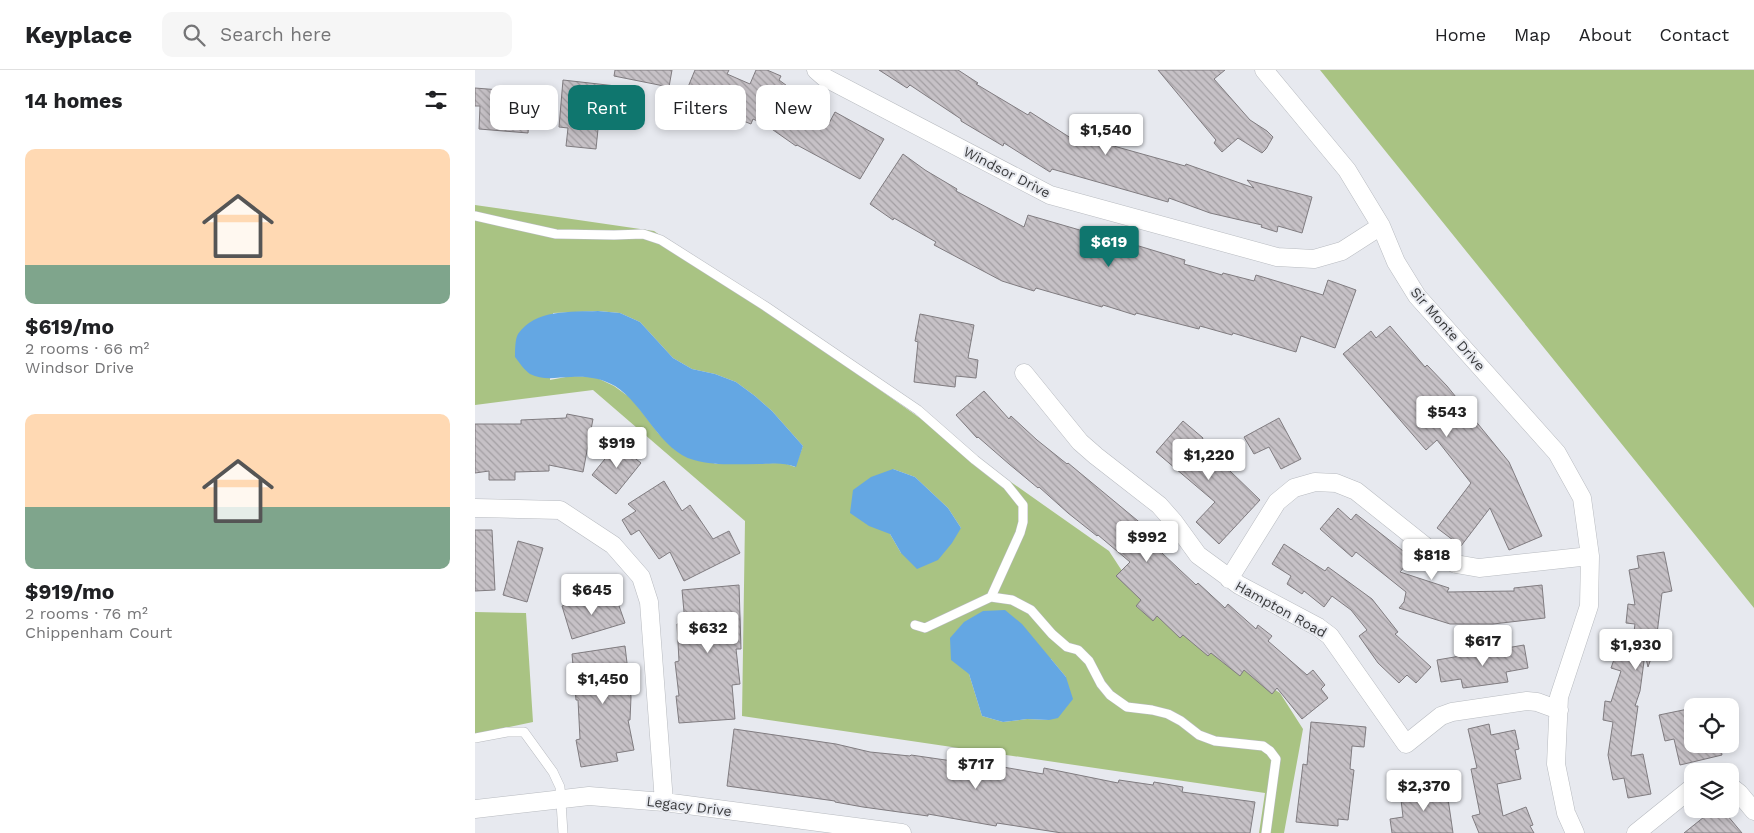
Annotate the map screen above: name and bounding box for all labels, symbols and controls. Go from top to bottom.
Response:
search box [162,12,512,57]
text: Keyplace [25,21,132,49]
icon: search [180,21,208,49]
text: Search here [220,23,331,46]
text: Home [1435,24,1486,45]
text: Map [1514,24,1551,45]
text: About [1579,24,1631,45]
text: Contact [1659,24,1729,45]
chip: Buy [490,85,558,130]
chip: Rent [568,85,645,130]
chip: Filters [655,85,746,130]
chip: New [756,85,830,130]
icon: filters [422,86,450,114]
text: 14 homes [25,88,122,113]
pin: $1,540 [1065,114,1147,156]
text: $1,540 [1080,120,1132,139]
street label: Windsor Drive [961,143,1053,201]
icon: home [193,181,283,271]
pin: $619 [1079,226,1139,268]
text: $619 [1091,232,1127,251]
street label: Sir Monte Drive [1407,284,1489,374]
text: $619/mo [25,314,114,339]
text: 2 rooms · 66 m² [25,339,149,358]
text: Windsor Drive [25,358,134,377]
pin: $543 [1417,396,1477,438]
text: $543 [1427,402,1467,421]
pin: $919 [587,426,647,469]
text: $919 [599,433,635,452]
pin: $1,220 [1168,438,1250,481]
text: $1,220 [1183,445,1235,464]
icon: home [193,446,283,536]
pin: $992 [1117,520,1177,563]
text: $992 [1127,527,1167,546]
pin: $818 [1402,538,1462,581]
text: $818 [1413,545,1451,564]
pin: $645 [562,574,622,616]
street label: Hampton Road [1233,577,1329,641]
text: $919/mo [25,579,114,604]
text: $645 [572,580,612,599]
text: 2 rooms · 76 m² [25,604,148,623]
pin: $632 [678,612,738,654]
text: $632 [688,618,728,637]
text: Chippenham Court [25,623,172,642]
pin: $617 [1453,624,1513,667]
pin: $1,930 [1595,628,1677,671]
text: $617 [1465,631,1501,650]
text: $1,930 [1610,635,1662,654]
pin: $1,450 [562,662,644,705]
text: $1,450 [577,669,629,688]
map controls [1684,698,1739,818]
button: locate [1684,698,1739,753]
pin: $717 [946,748,1006,790]
text: $717 [958,754,994,773]
button: layers [1684,763,1739,818]
pin: $2,370 [1383,770,1465,812]
text: $2,370 [1397,776,1451,795]
street label: Legacy Drive [646,793,732,819]

